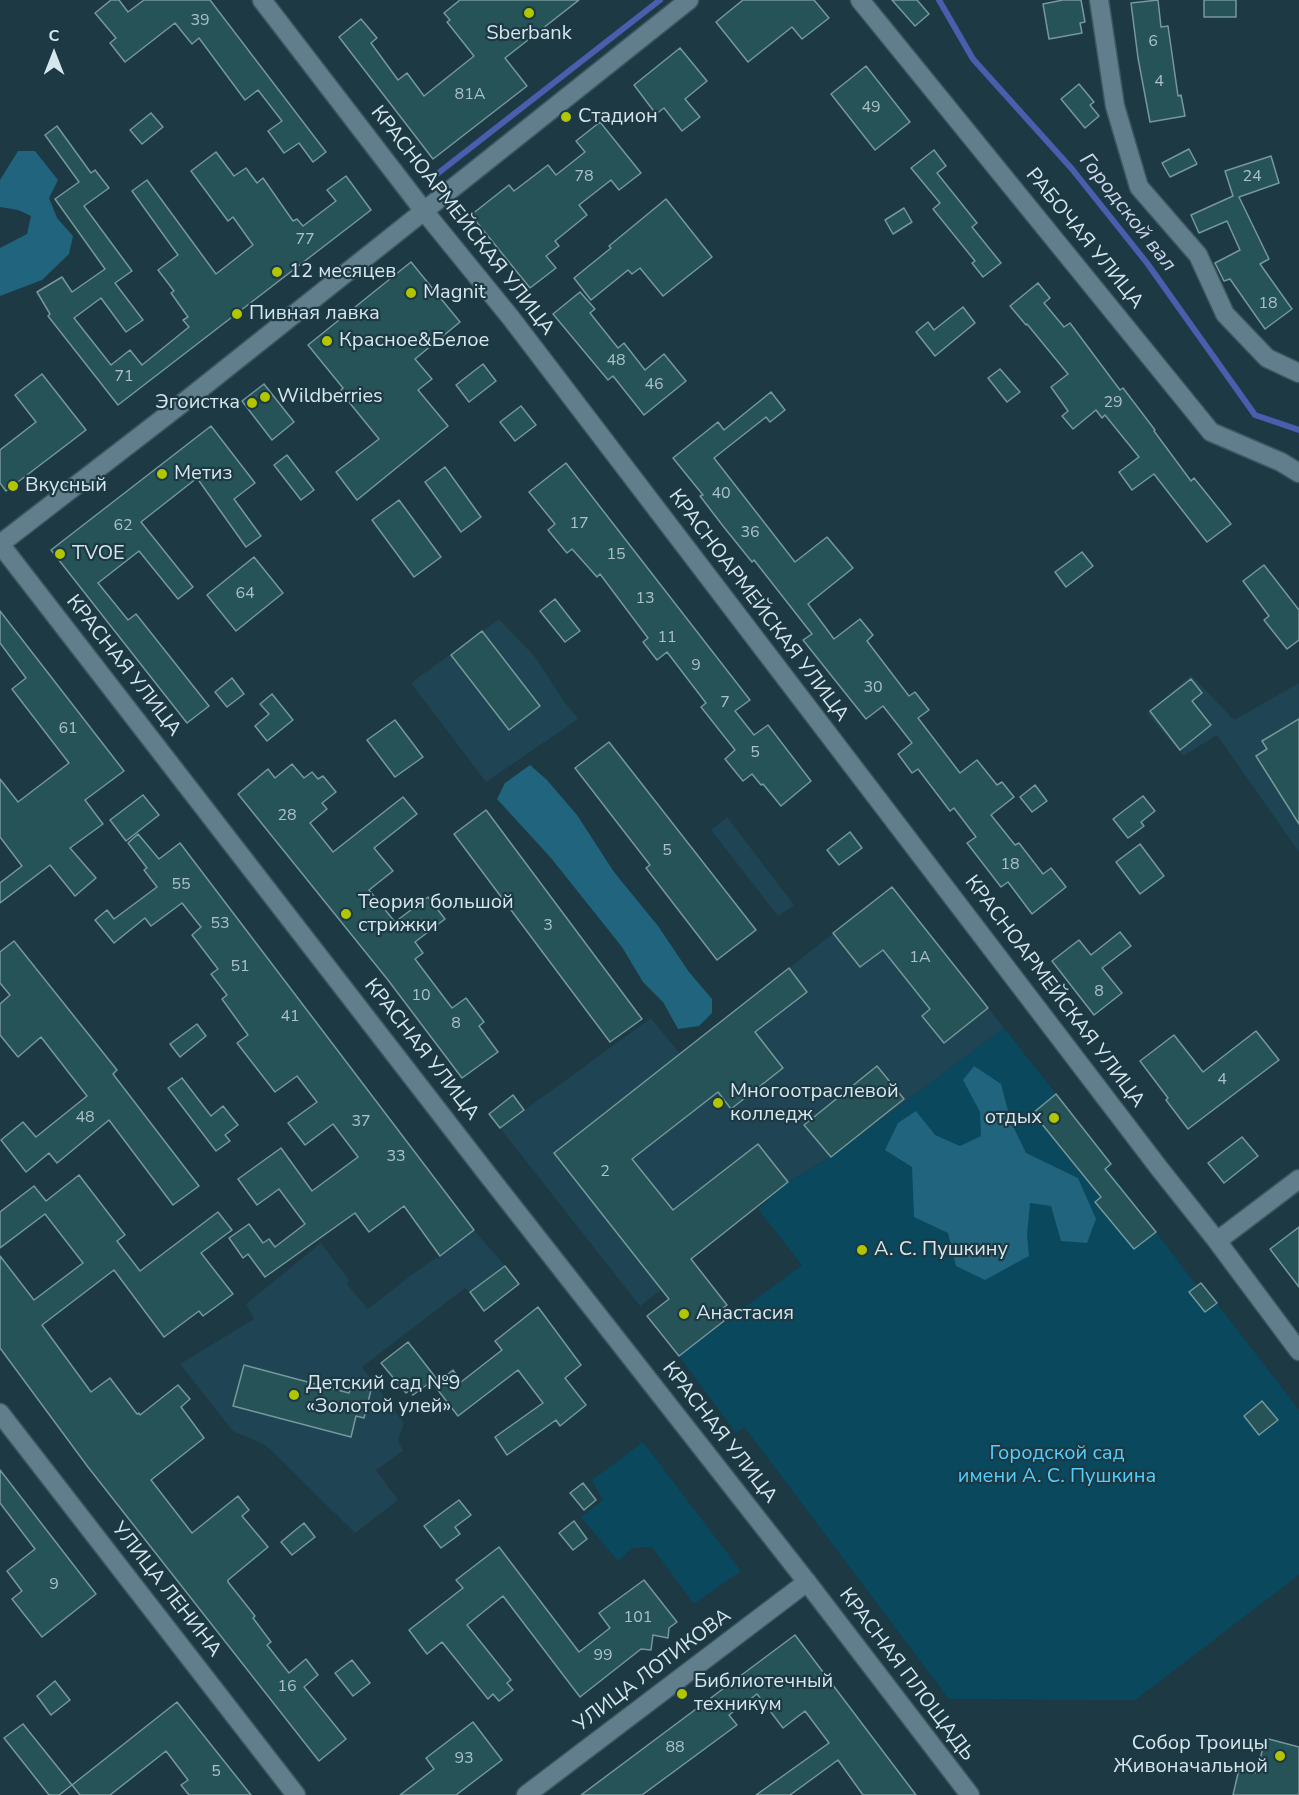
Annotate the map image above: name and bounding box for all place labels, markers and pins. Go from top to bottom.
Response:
marker: Sberbank [522,6,536,20]
place label: Sberbank [486,22,572,46]
place label: Стадион [578,105,658,129]
marker: Стадион [559,110,573,124]
place label: 12 месяцев [289,260,396,284]
marker: 12 месяцев [270,265,284,279]
place label: Magnit [423,281,485,305]
marker: Magnit [404,286,418,300]
place label: Пивная лавка [249,302,380,326]
marker: Пивная лавка [230,307,244,321]
place label: Красное&Белое [339,329,489,353]
marker: Красное&Белое [320,334,334,348]
place label: Wildberries [277,385,383,409]
marker: Wildberries [258,390,272,404]
place label: Эгоистка [155,391,240,415]
marker: Эгоистка [245,396,259,410]
place label: Метиз [174,462,232,486]
marker: Метиз [155,467,169,481]
place label: Вкусный [25,474,107,498]
marker: Вкусный [6,479,20,493]
place label: TVOE [72,542,125,566]
marker: TVOE [53,547,67,561]
place label: Теория большой стрижки [358,891,514,938]
marker: Теория большой стрижки [339,907,353,921]
place label: Многоотраслевой колледж [730,1080,899,1127]
marker: Многоотраслевой колледж [711,1096,725,1110]
place label: отдых [985,1106,1042,1130]
marker: отдых [1047,1111,1061,1125]
place label: А. С. Пушкину [874,1238,1008,1262]
marker: А. С. Пушкину [855,1243,869,1257]
place label: Анастасия [696,1302,794,1326]
marker: Анастасия [677,1307,691,1321]
place label: Детский сад №9 «Золотой улей» [306,1372,461,1419]
marker: Детский сад №9 «Золотой улей» [287,1388,301,1402]
place label: Библиотечный техникум [694,1670,833,1717]
marker: Библиотечный техникум [675,1687,689,1701]
place label: Собор Троицы Живоначальной [1113,1732,1268,1779]
marker: Собор Троицы Живоначальной [1273,1749,1287,1763]

